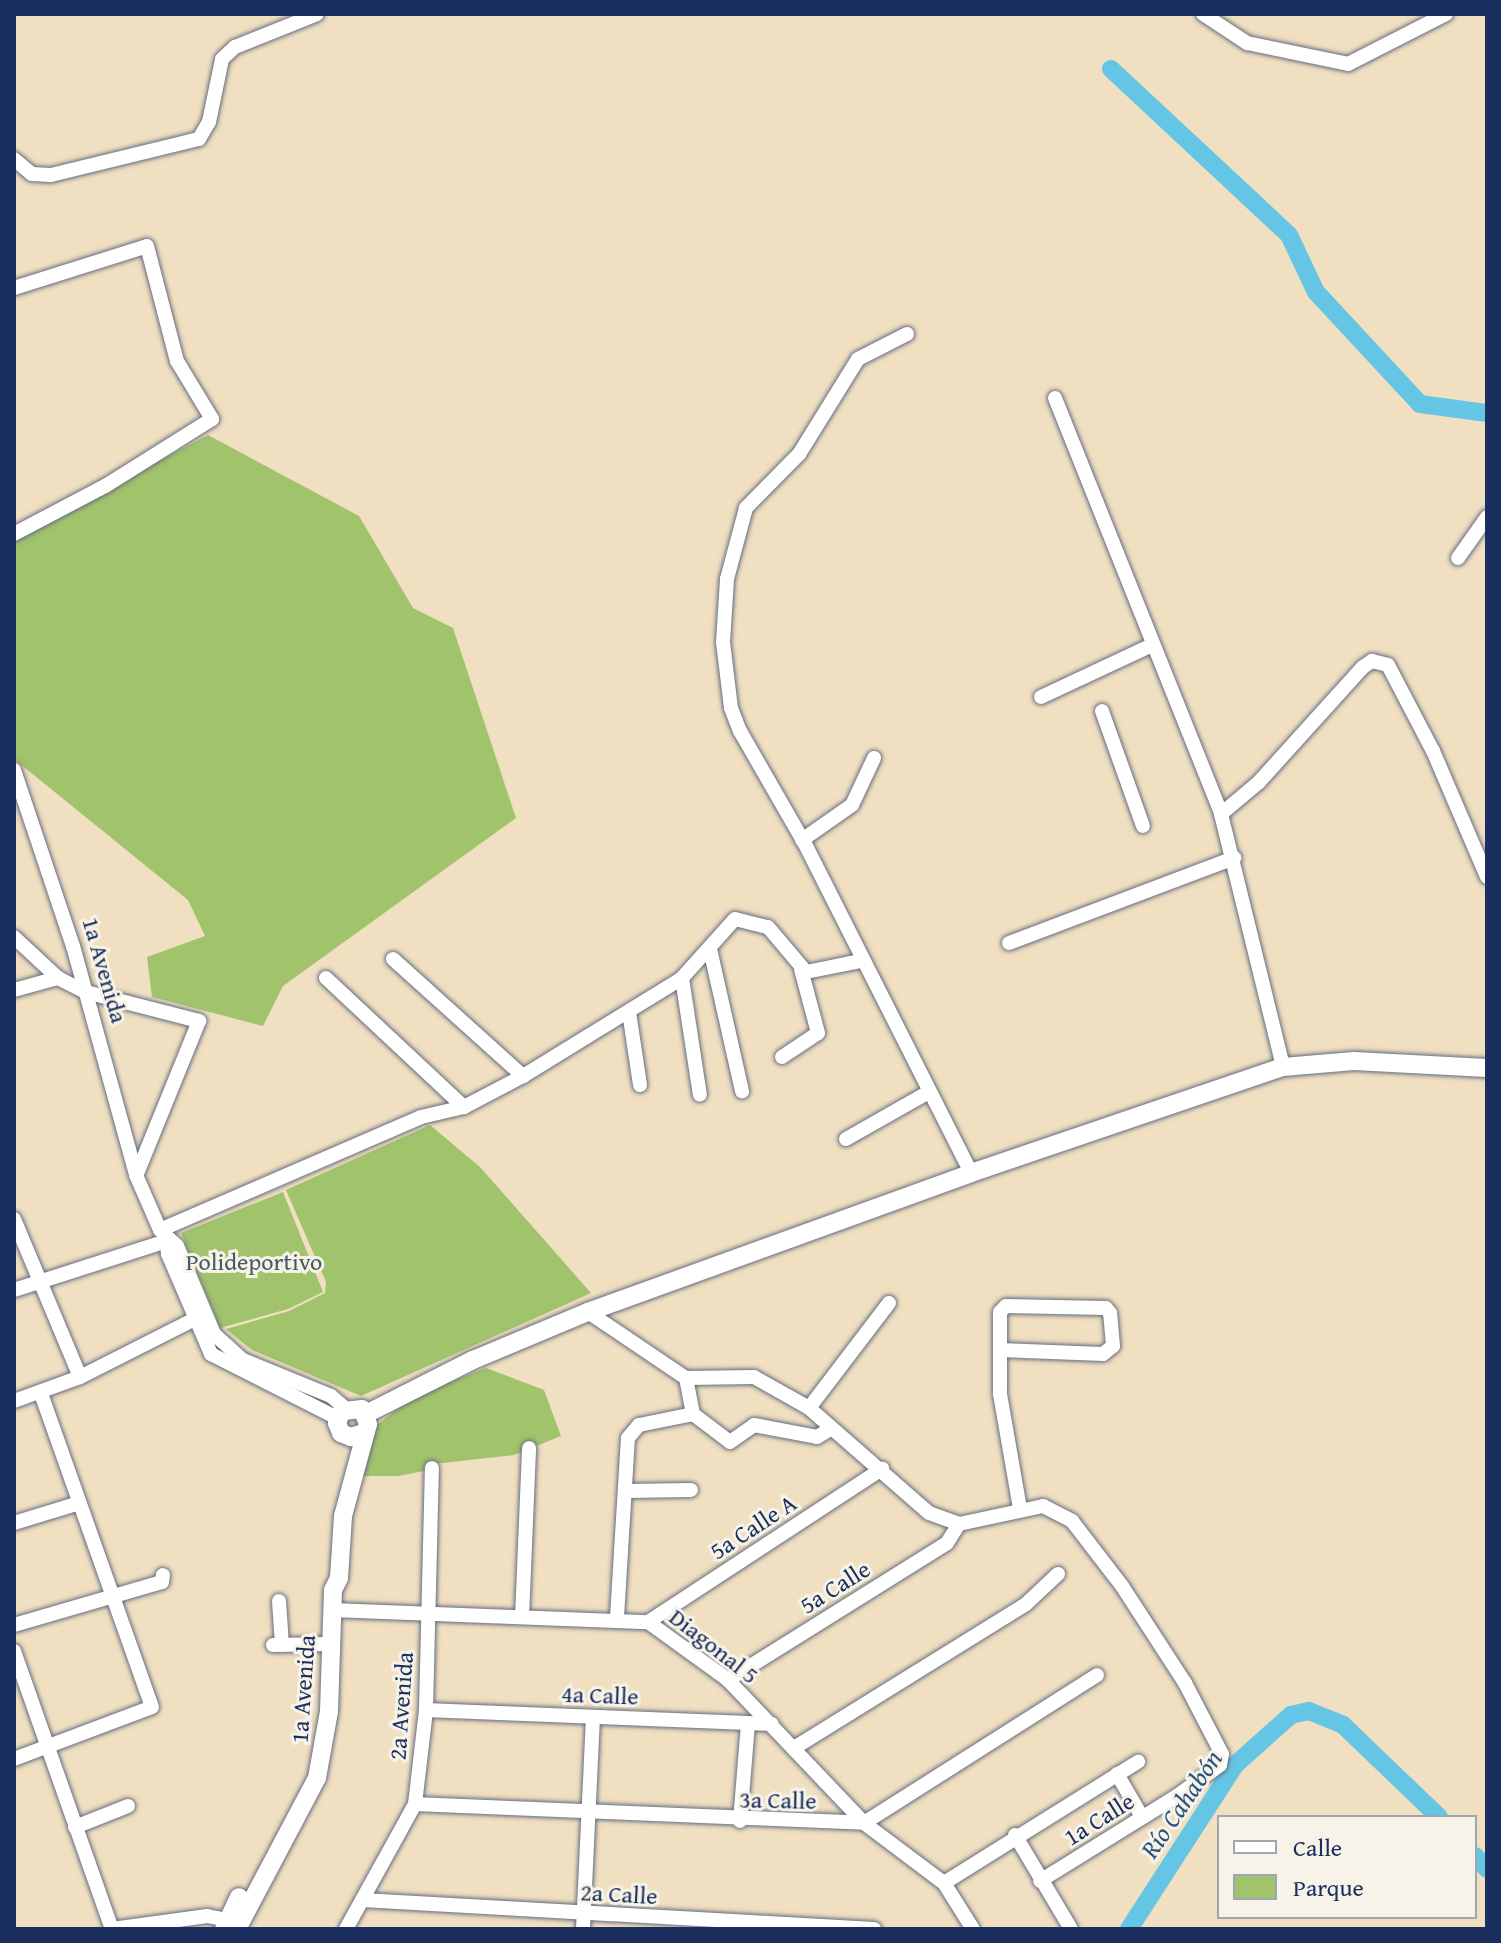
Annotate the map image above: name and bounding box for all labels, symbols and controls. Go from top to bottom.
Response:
street label: 1a Avenida [76,914,134,1026]
park label: Polideportivo [186,1248,322,1276]
street label: 5a Calle A [704,1488,802,1566]
street label: 5a Calle [795,1554,875,1620]
street label: Diagonal 5 [664,1602,764,1690]
street label: 1a Avenida [285,1634,321,1744]
street label: 2a Avenida [383,1651,419,1761]
street label: 4a Calle [561,1679,639,1711]
water label: Río Cahabón [1134,1744,1228,1864]
street label: 3a Calle [739,1785,817,1815]
street label: 1a Calle [1059,1786,1139,1852]
legend [1217,1815,1477,1919]
text: Calle [1293,1830,1342,1865]
text: Parque [1293,1870,1364,1905]
street label: 2a Calle [580,1878,658,1910]

